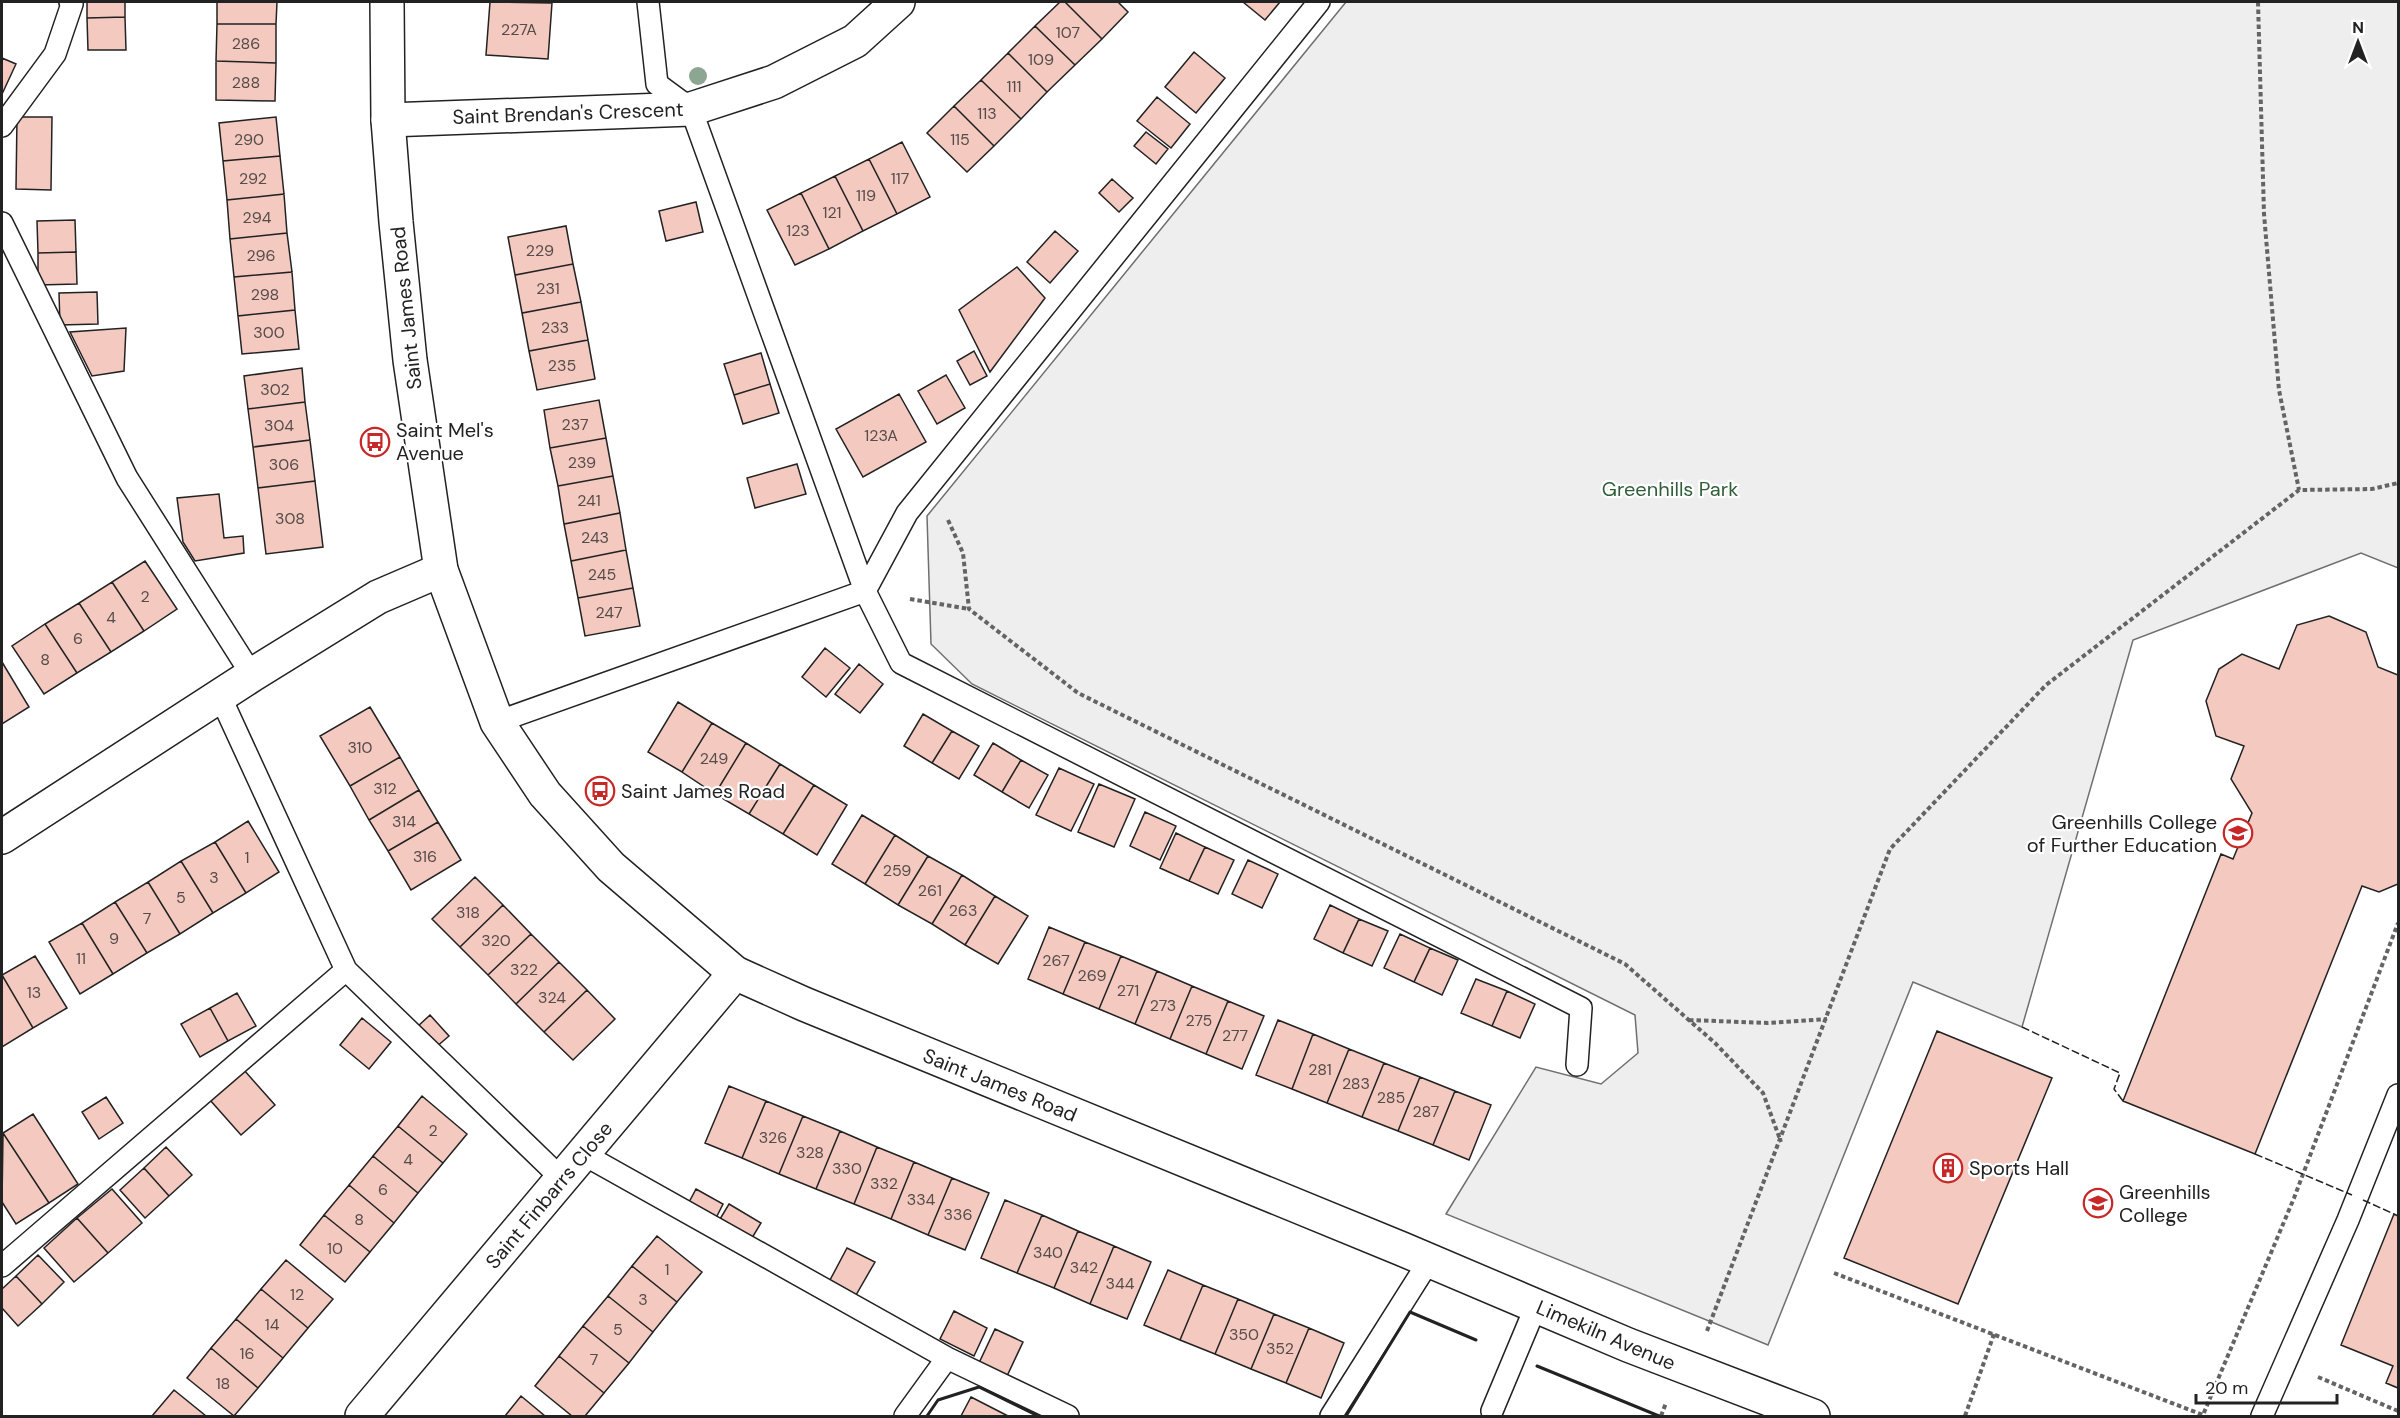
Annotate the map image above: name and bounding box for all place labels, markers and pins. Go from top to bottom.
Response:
place label: Saint Mel's Avenue [396,417,494,466]
bus stop icon: Saint Mel's Avenue [359,426,391,458]
bus stop icon: Saint James Road [584,775,616,807]
place label: Saint James Road [621,778,785,804]
place label: Greenhills College of Further Education [2027,809,2217,858]
school or university icon: Greenhills College of Further Education [2222,817,2254,849]
building icon: Sports Hall [1932,1152,1964,1184]
place label: Sports Hall [1969,1155,2069,1181]
place label: Greenhills College [2119,1179,2211,1228]
school or university icon: Greenhills College [2082,1187,2114,1219]

